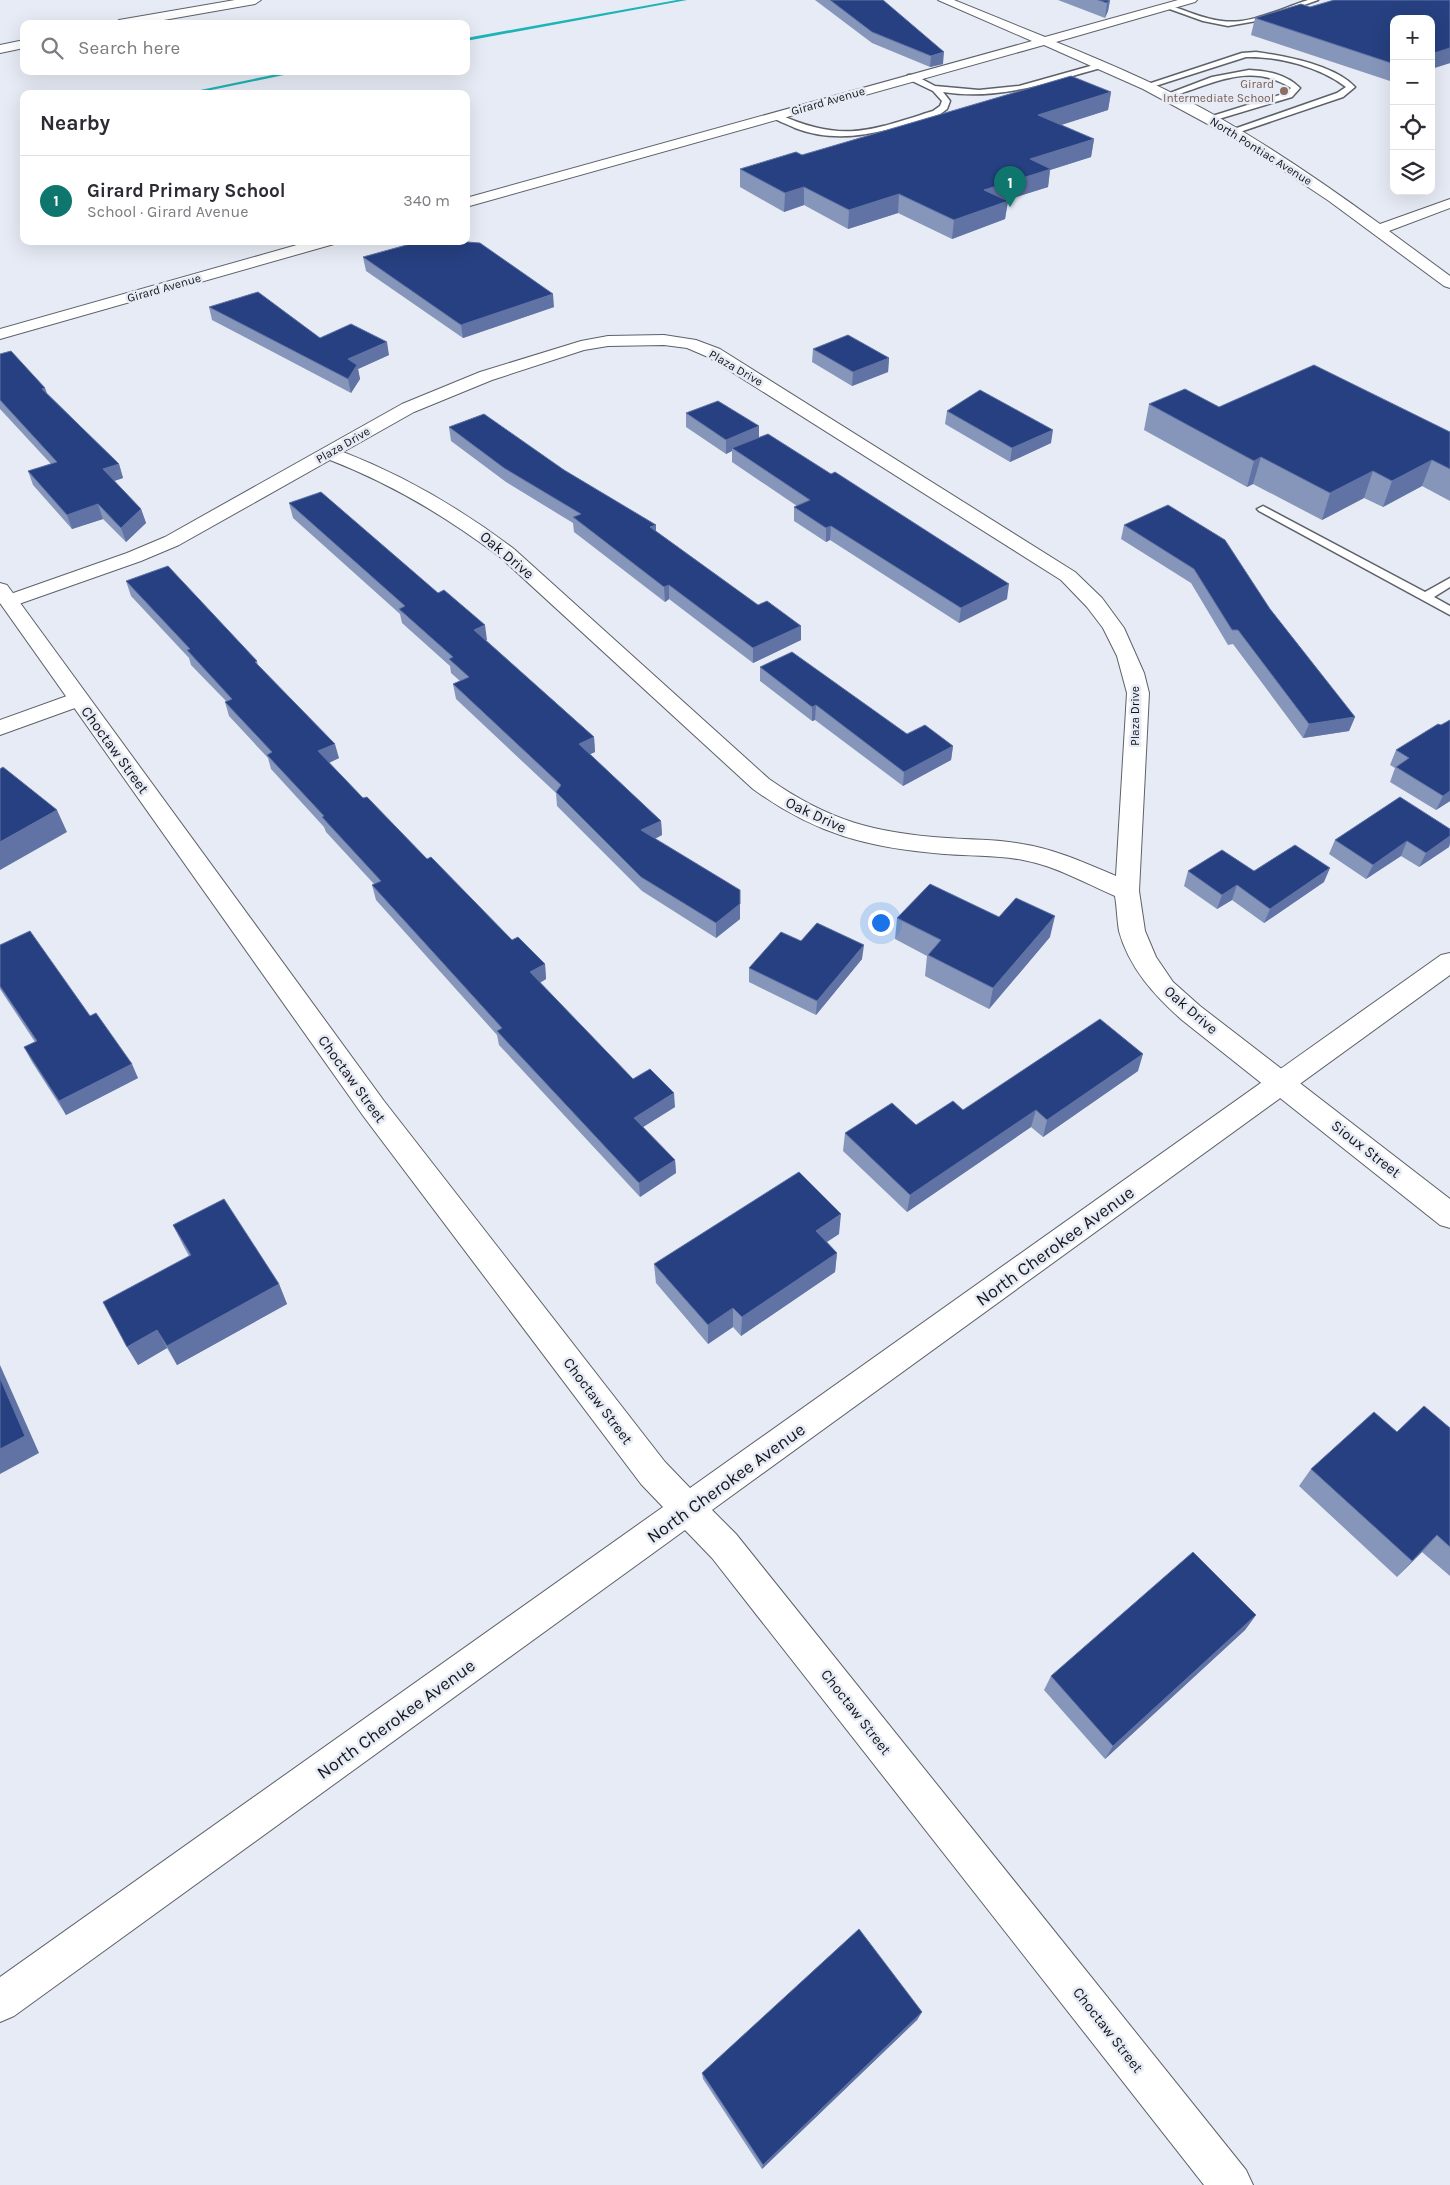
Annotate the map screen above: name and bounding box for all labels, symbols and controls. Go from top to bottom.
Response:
map controls [1390,15,1435,195]
button: + [1390,15,1435,60]
search box [20,20,470,75]
icon: search [38,34,66,62]
text: Search here [78,37,180,59]
button: − [1390,60,1435,105]
place label: Girard Intermediate School [1163,77,1274,105]
street label: Girard Avenue [790,84,866,118]
marker: Girard Intermediate School [1278,85,1290,97]
button: locate [1390,105,1435,150]
text: Nearby [40,111,110,135]
street label: North Pontiac Avenue [1208,114,1314,188]
button: layers [1390,150,1435,195]
pin: 1 [994,166,1026,207]
text: Girard Primary School [87,180,286,202]
text: 1 [53,191,59,210]
text: 340 m [403,191,450,210]
text: School · Girard Avenue [87,202,248,221]
street label: Girard Avenue [126,271,202,305]
street label: Plaza Drive [707,347,765,389]
street label: Plaza Drive [314,424,372,466]
street label: Oak Drive [476,527,538,583]
street label: Plaza Drive [1128,686,1142,746]
street label: Choctaw Street [77,703,153,798]
street label: Oak Drive [783,793,849,837]
your location [868,910,894,936]
street label: Oak Drive [1161,982,1221,1038]
street label: Choctaw Street [314,1032,390,1127]
street label: Sioux Street [1328,1116,1405,1182]
street label: North Cherokee Avenue [972,1181,1138,1311]
street label: Choctaw Street [560,1354,637,1448]
street label: North Cherokee Avenue [643,1418,809,1548]
street label: North Cherokee Avenue [313,1654,479,1784]
street label: Choctaw Street [817,1666,895,1759]
street label: Choctaw Street [1069,1984,1147,2077]

